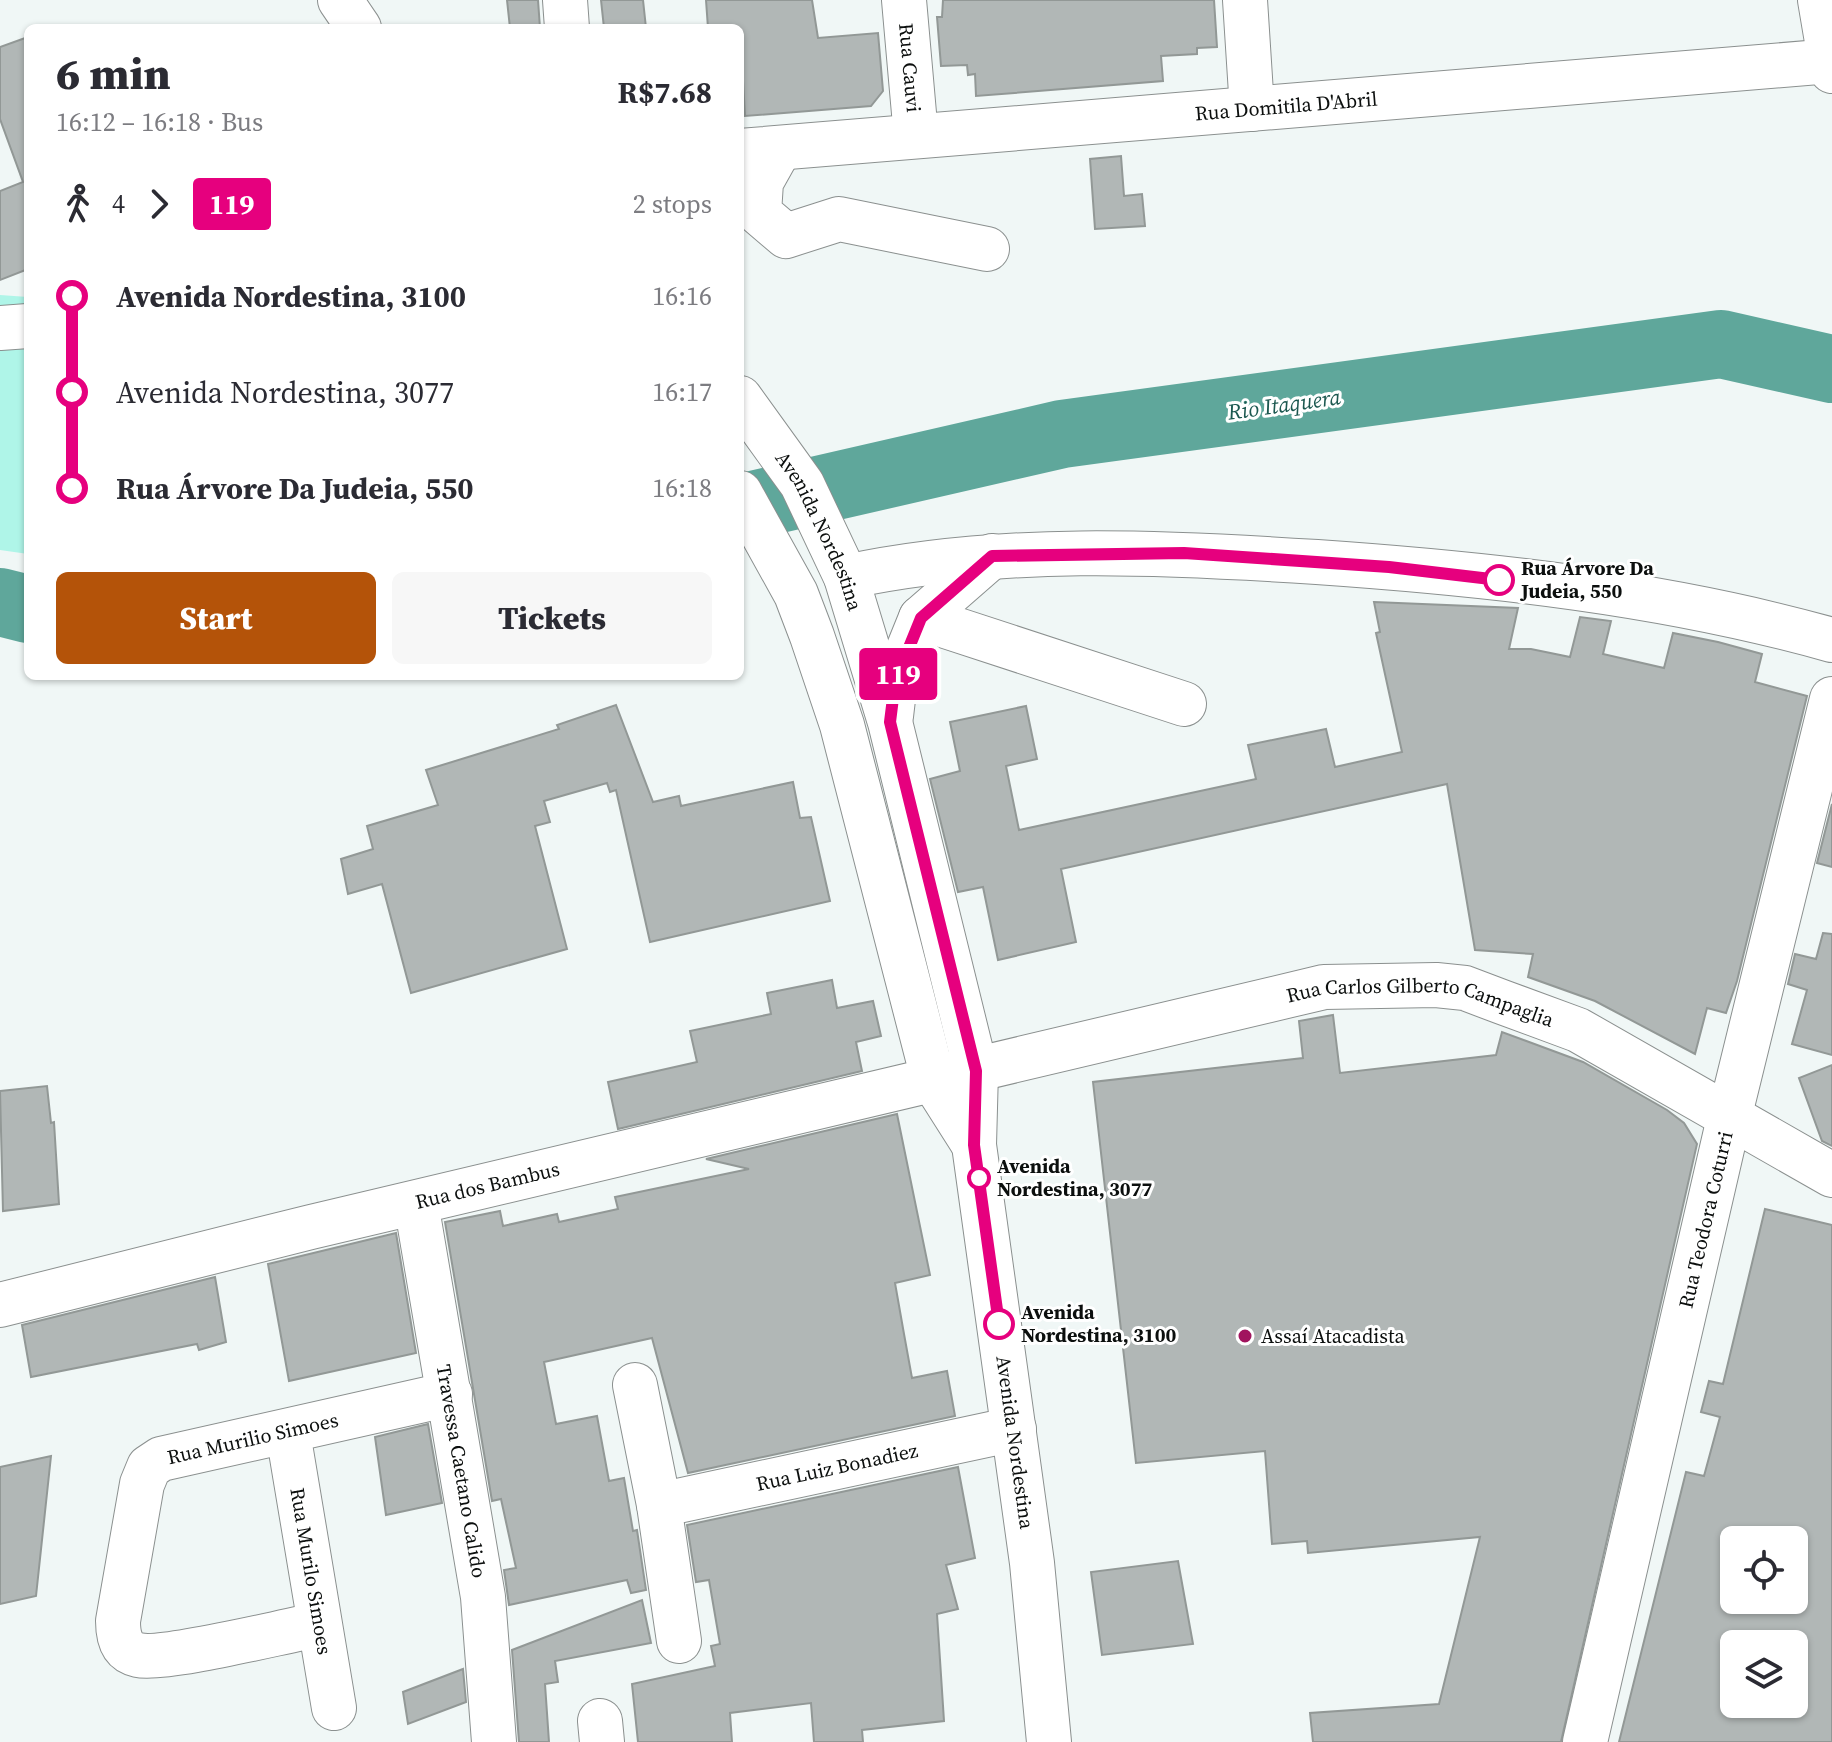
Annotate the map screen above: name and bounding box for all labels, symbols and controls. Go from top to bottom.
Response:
street label: Rua Cauvi [892,22,928,114]
text: 6 min [56,43,171,104]
text: R$7.68 [617,72,712,113]
street label: Rua Domitila D'Abril [1194,85,1379,127]
text: 16:12 – 16:18 · Bus [56,104,263,140]
icon: walk [56,182,100,226]
icon: forward [137,182,181,226]
text: 119 [209,185,255,223]
text: 4 [112,186,125,222]
text: 2 stops [633,186,712,222]
text: Avenida Nordestina, 3100 [116,276,466,317]
text: 16:16 [652,278,712,314]
text: Avenida Nordestina, 3077 [116,372,454,413]
text: 16:17 [652,374,712,410]
water label: Rio Itaquera [1224,381,1343,427]
street label: Avenida Nordestina [769,445,870,615]
text: Rua Árvore Da Judeia, 550 [116,468,473,509]
text: 16:18 [652,470,712,506]
place label: Rua Árvore Da Judeia, 550 [1519,554,1654,605]
marker: Rua Árvore Da Judeia, 550 [1484,565,1514,595]
button: Start [56,572,376,664]
button: Tickets [392,572,712,664]
line badge: 119 [852,648,944,700]
text: 119 [875,655,921,693]
street label: Rua Carlos Gilberto Campaglia [1283,971,1559,1034]
street label: Rua Teodora Coturri [1672,1129,1740,1311]
place label: Avenida Nordestina, 3077 [997,1152,1153,1203]
street label: Rua dos Bambus [413,1155,562,1216]
marker: Avenida Nordestina, 3077 [968,1167,990,1189]
place label: Avenida Nordestina, 3100 [1021,1298,1177,1349]
marker: Avenida Nordestina, 3100 [984,1309,1014,1339]
place label: Assaí Atacadista [1261,1322,1405,1350]
marker: Assaí Atacadista [1236,1327,1254,1345]
street label: Avenida Nordestina [989,1354,1041,1532]
street label: Travessa Caetano Calido [430,1362,494,1580]
street label: Rua Murilio Simoes [164,1406,341,1471]
street label: Rua Luiz Bonadiez [753,1436,920,1498]
street label: Rua Murilo Simoes [283,1486,339,1657]
map controls [1720,1526,1808,1718]
button: locate [1720,1526,1808,1614]
button: layers [1720,1630,1808,1718]

